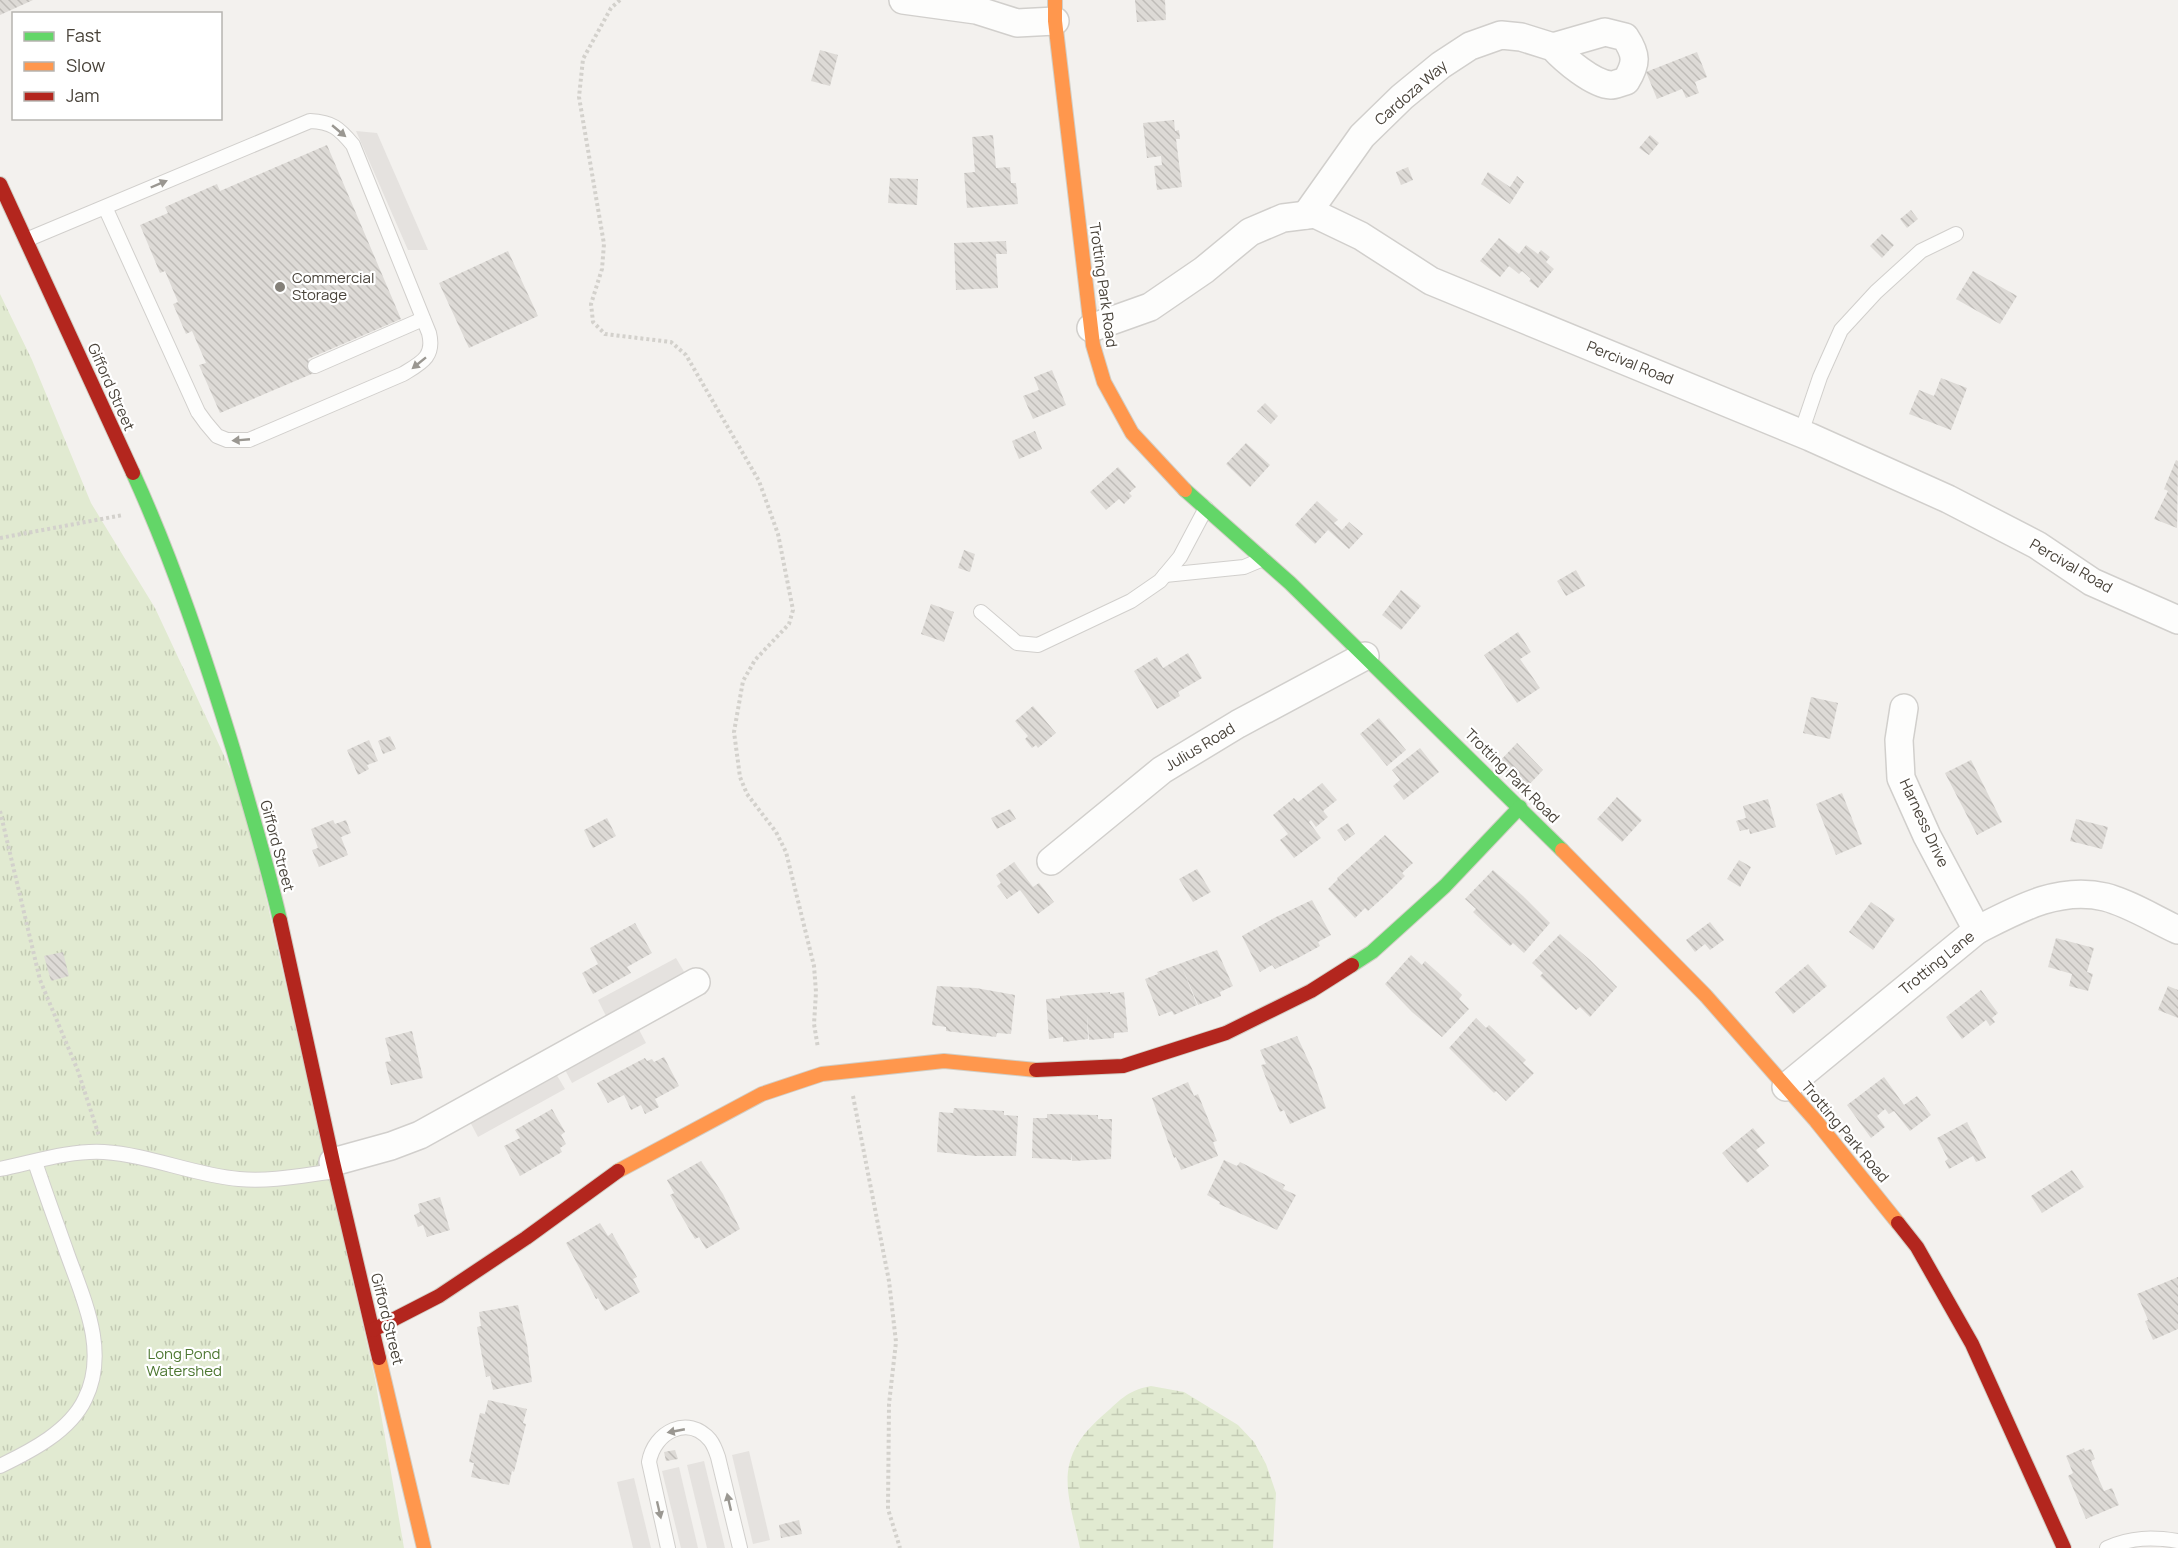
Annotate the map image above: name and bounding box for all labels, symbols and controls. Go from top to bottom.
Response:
legend [12,12,222,120]
text: Fast [66,23,101,47]
text: Slow [66,53,106,77]
street label: Cardoza Way [1370,55,1451,130]
text: Jam [66,83,100,107]
one-way arrow [331,124,346,137]
one-way arrow [151,179,169,189]
street label: Trotting Park Road [1084,221,1123,349]
place label: Commercial Storage [292,267,374,305]
marker: Commercial Storage [273,280,287,294]
street label: Percival Road [1584,336,1677,390]
street label: Gifford Street [83,340,140,434]
one-way arrow [411,356,427,369]
one-way arrow [231,435,250,445]
street label: Percival Road [2026,533,2116,598]
street label: Julius Road [1161,717,1239,776]
street label: Trotting Park Road [1460,724,1564,828]
street label: Harness Drive [1895,775,1954,871]
street label: Gifford Street [255,798,300,894]
street label: Trotting Lane [1895,926,1979,1000]
street label: Trotting Park Road [1797,1077,1894,1187]
street label: Gifford Street [366,1271,409,1367]
park label: Long Pond Watershed [146,1343,222,1381]
one-way arrow [667,1427,686,1436]
one-way arrow [724,1493,734,1512]
one-way arrow [655,1501,665,1519]

